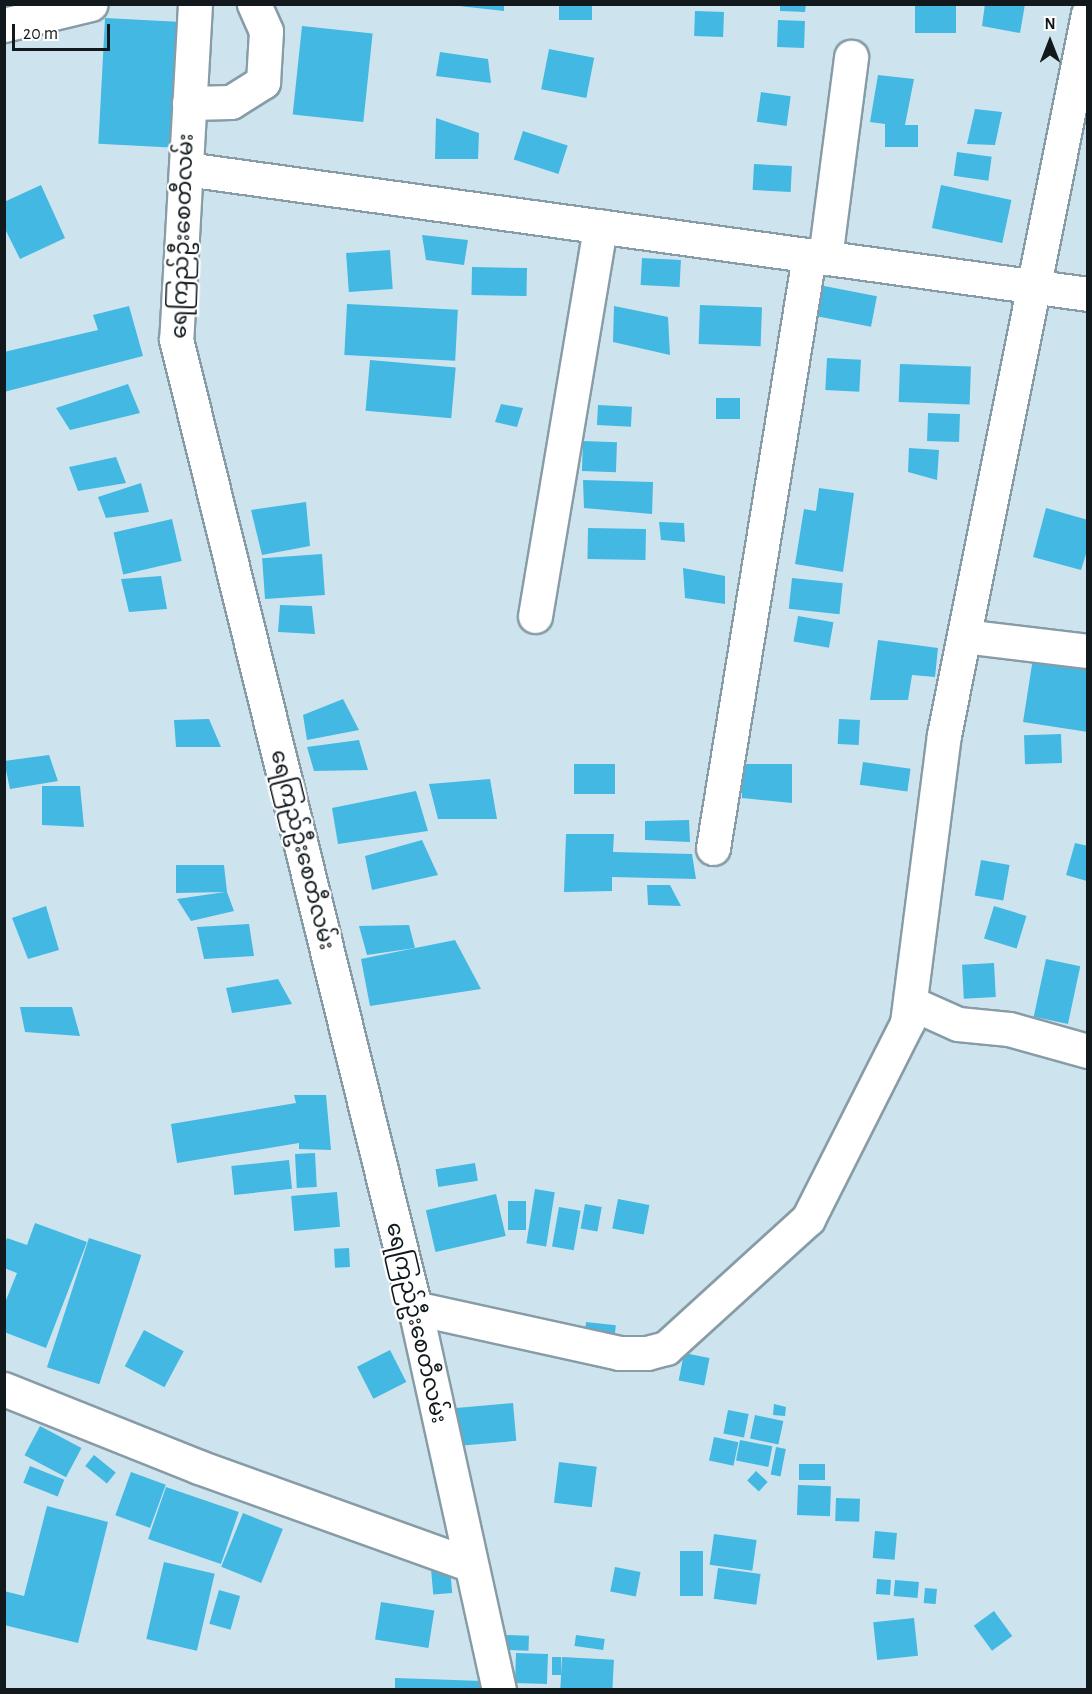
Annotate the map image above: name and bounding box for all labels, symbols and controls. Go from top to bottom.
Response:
scale bar [15,12,112,50]
north arrow [1020,12,1080,72]
text: N [1044,16,1056,32]
text: 20 m [23,25,58,43]
street label: ရေကြည်ဦးစေတီလမ်း [166,133,200,339]
street label: ရေကြည်ဦးစေတီလမ်း [264,747,340,953]
street label: ရေကြည်ဦးစေတီလမ်း [380,1220,452,1426]

